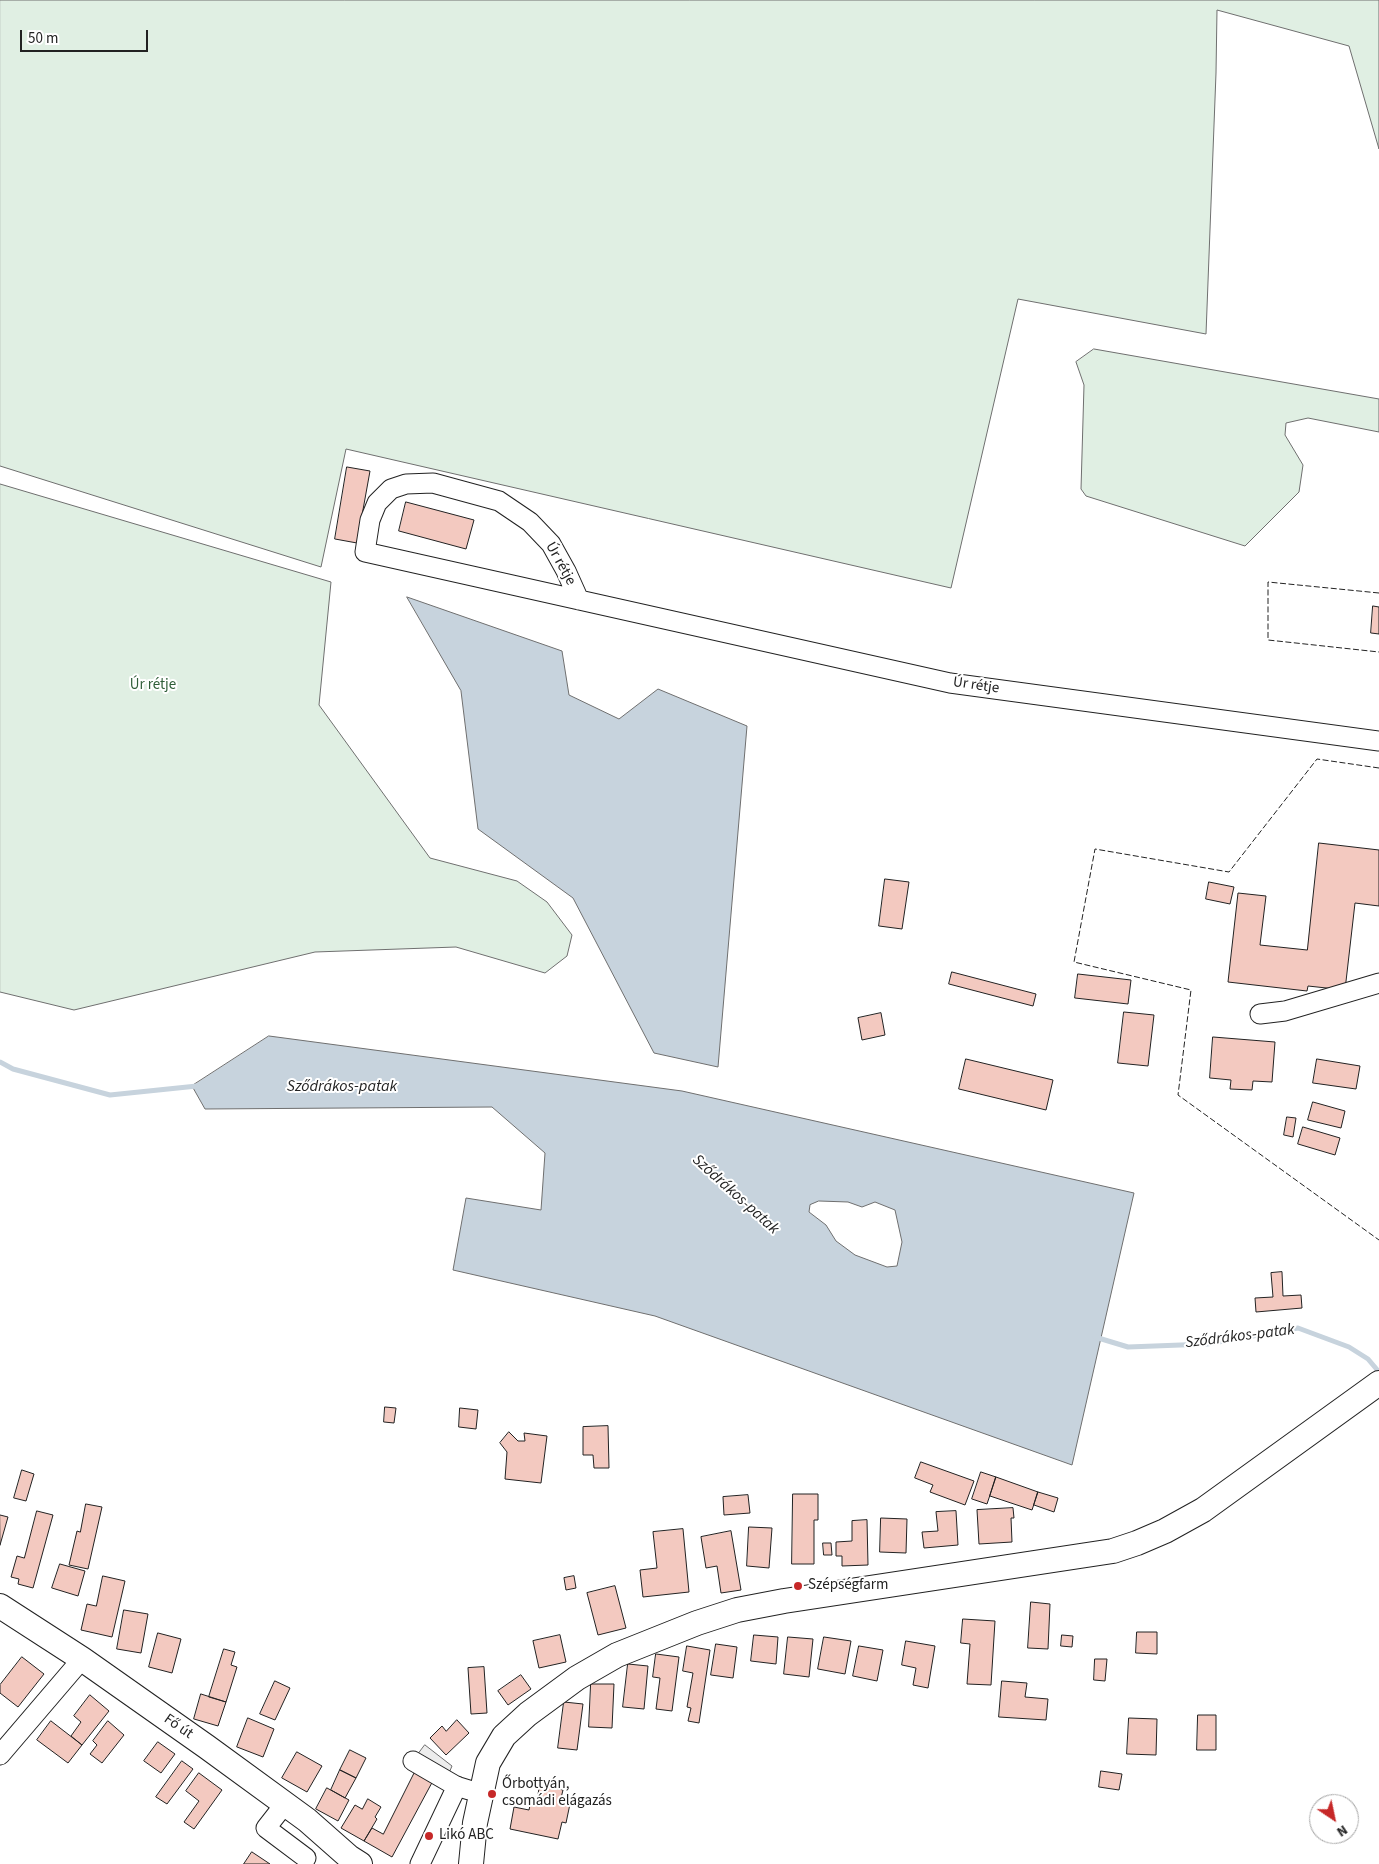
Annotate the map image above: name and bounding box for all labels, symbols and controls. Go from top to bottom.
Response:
scale bar [22,20,150,52]
text: 50 m [28,28,58,49]
street label: Úr rétje [541,539,579,589]
street label: Úr rétje [952,674,1000,698]
park label: Úr rétje [130,677,176,695]
water label: Sződrákos-patak [287,1077,397,1097]
water label: Sződrákos-patak [688,1151,782,1239]
water label: Sződrákos-patak [1184,1321,1296,1353]
place label: Szépségfarm [808,1577,888,1595]
marker: Szépségfarm [792,1580,804,1592]
street label: Fő út [160,1711,196,1743]
place label: Őrbottyán, csomádi elágazás [502,1776,612,1811]
marker: Őrbottyán, csomádi elágazás [486,1788,498,1800]
north arrow [1309,1794,1359,1844]
text: N [1332,1820,1351,1842]
place label: Likó ABC [439,1827,494,1845]
marker: Likó ABC [423,1830,435,1842]

